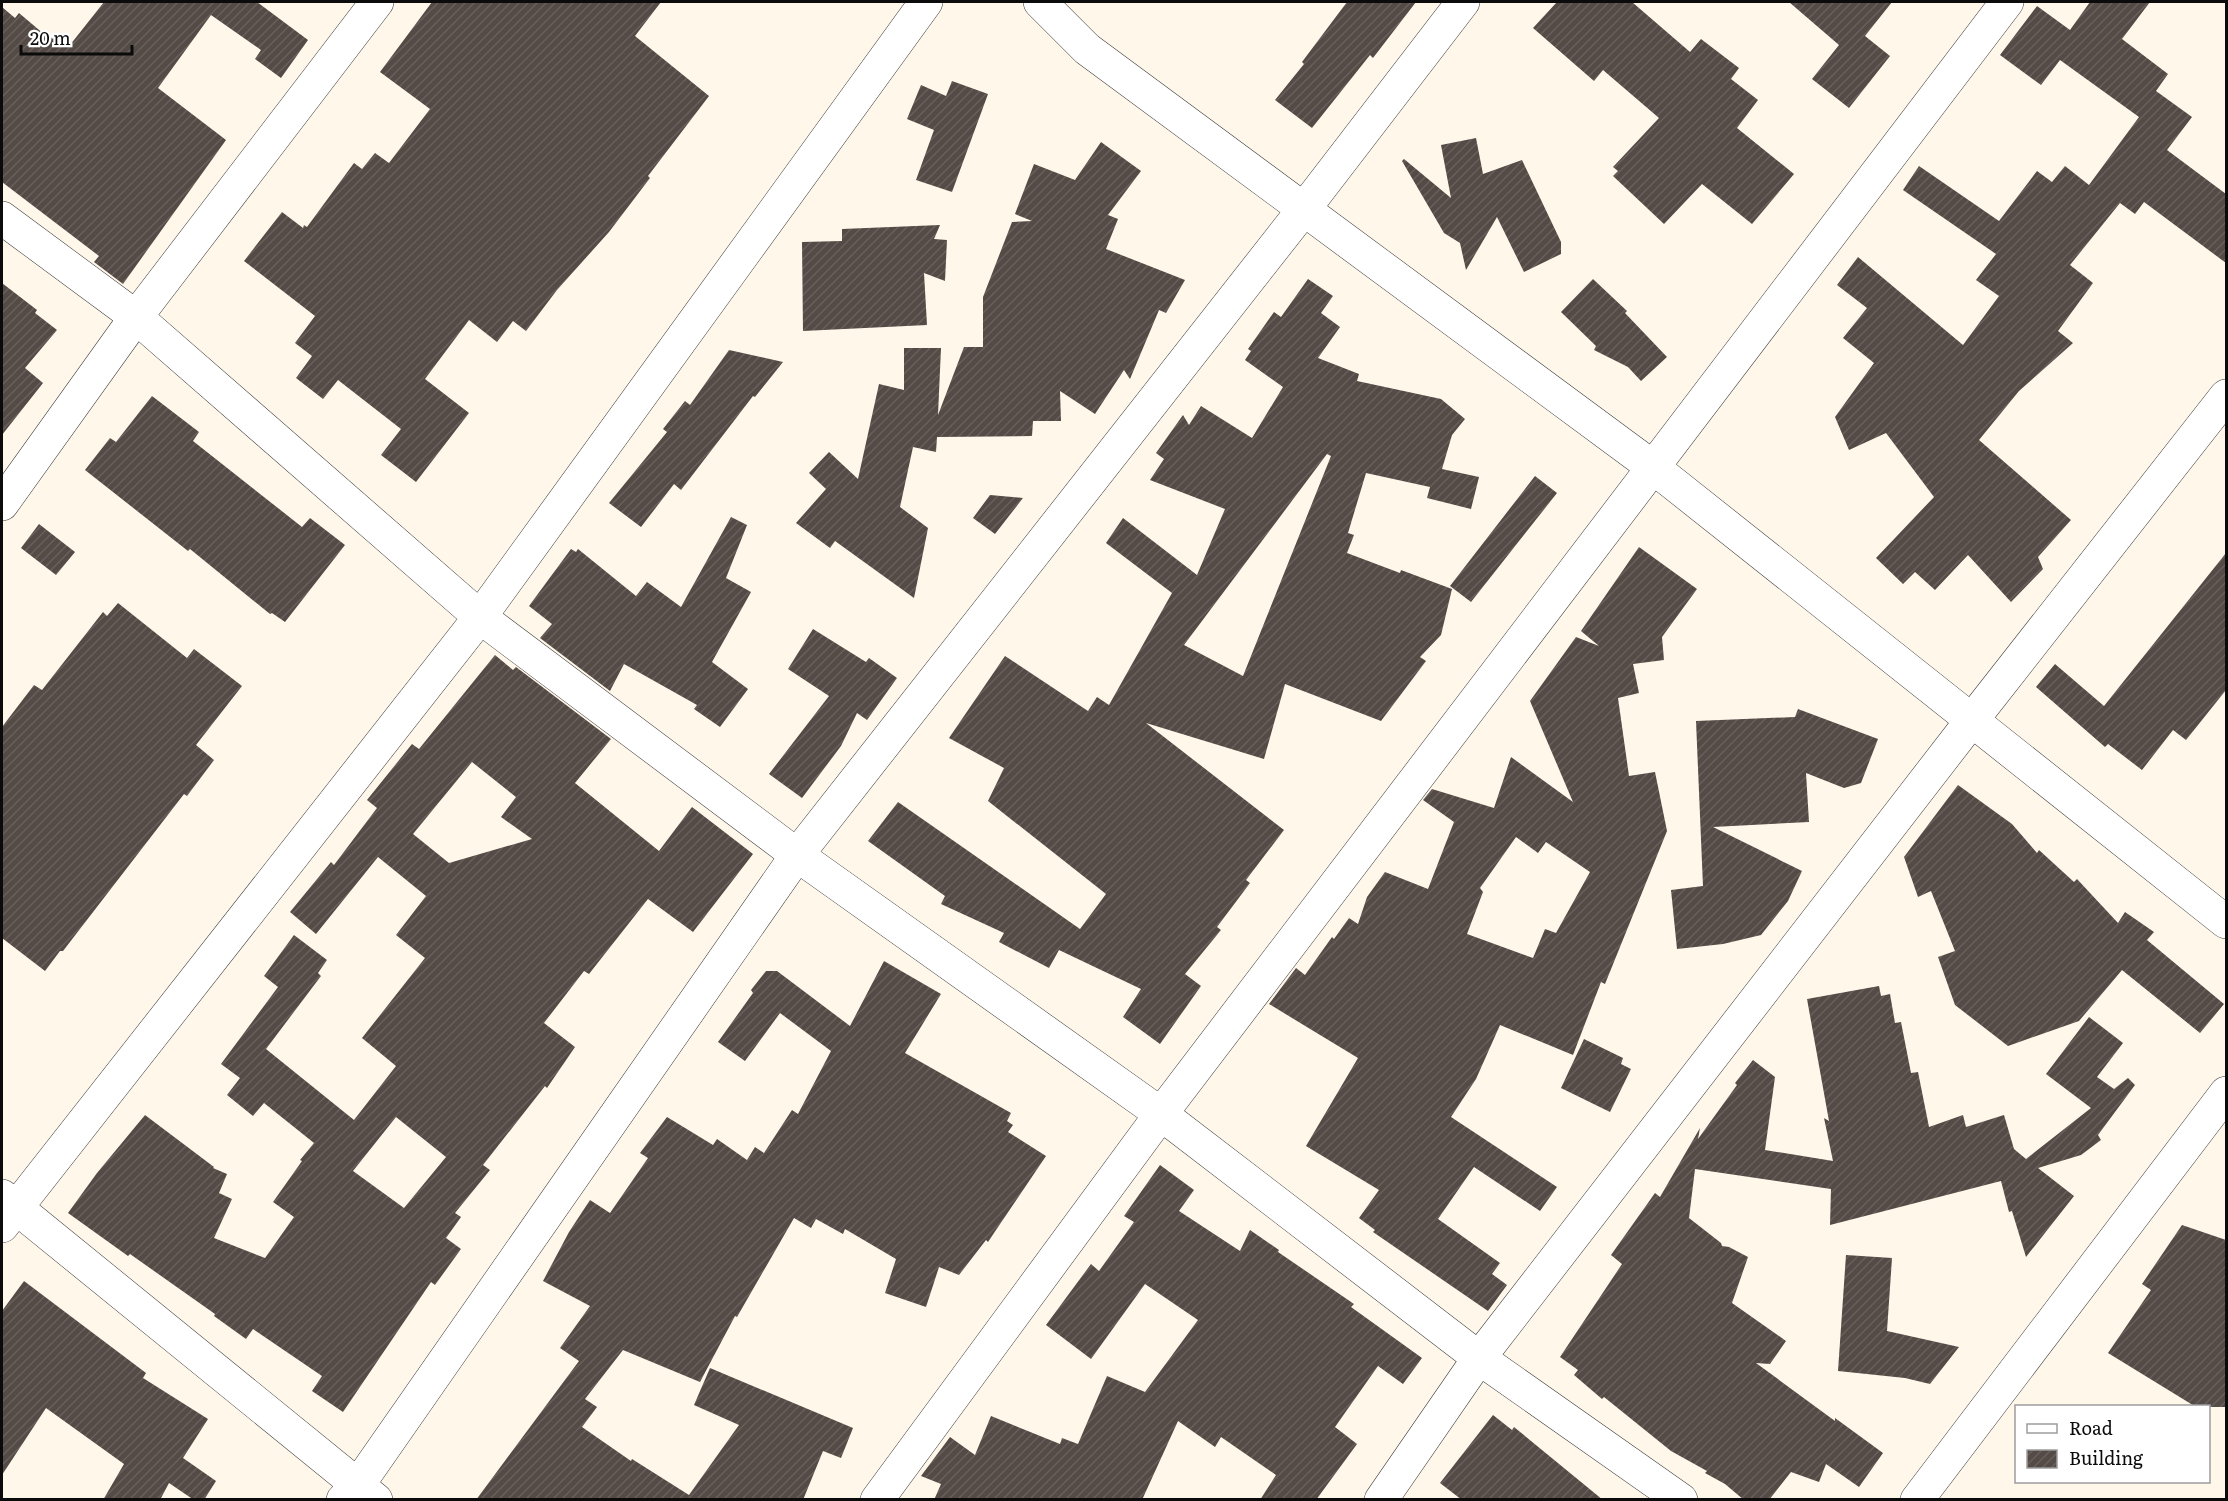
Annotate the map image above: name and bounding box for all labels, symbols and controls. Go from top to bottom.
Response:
scale bar [21,18,132,56]
text: 20 m [30,24,71,51]
legend [2015,1405,2210,1483]
text: Road [2069,1414,2113,1441]
text: Building [2069,1444,2144,1471]

